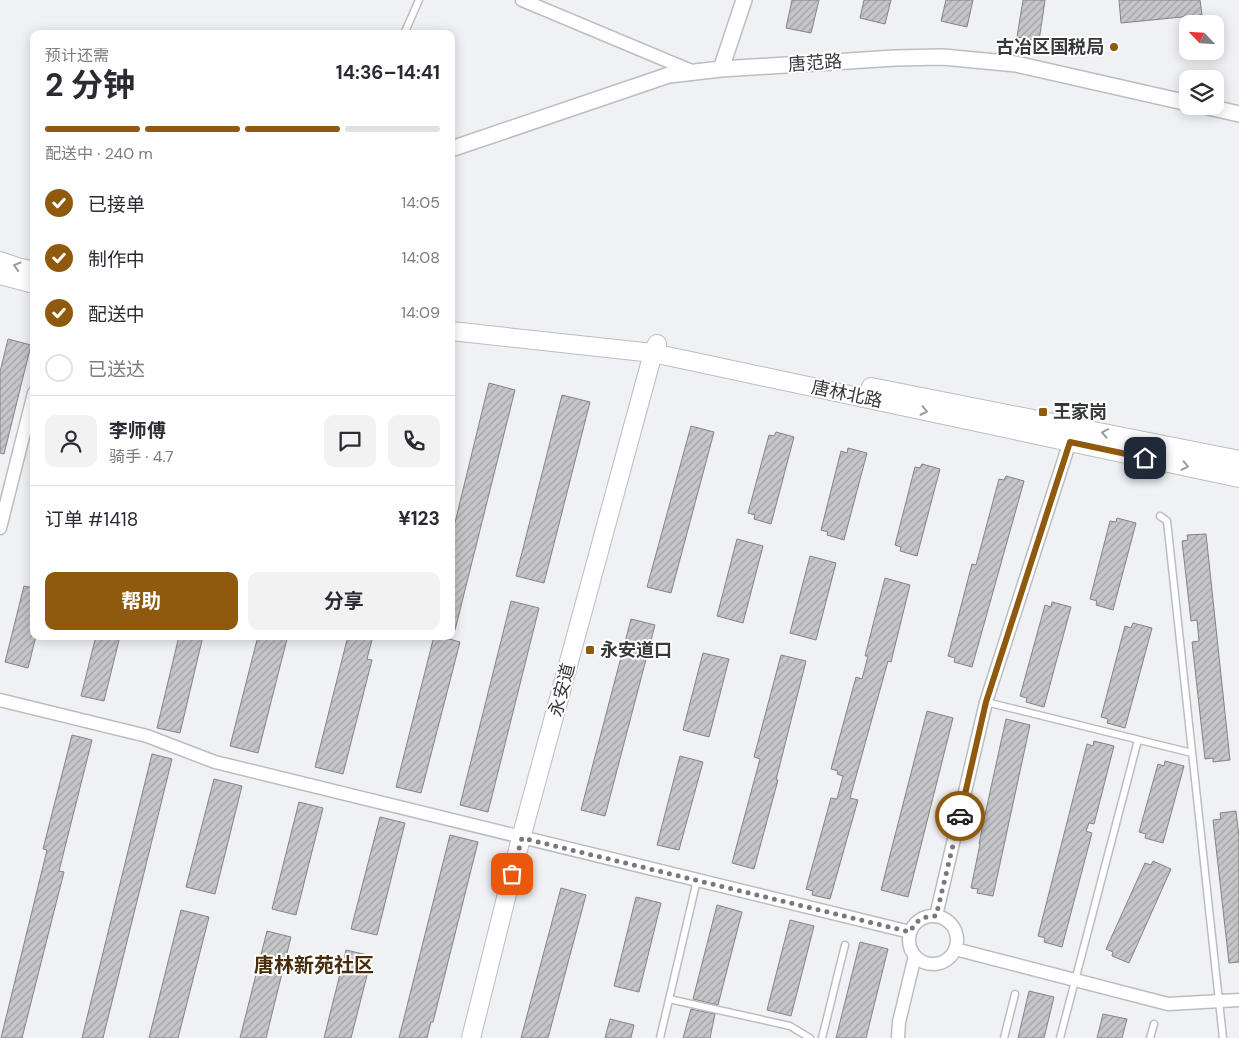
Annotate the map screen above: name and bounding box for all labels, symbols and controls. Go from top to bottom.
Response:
north arrow [1179,15,1224,60]
map controls [1179,15,1224,115]
place label: 古冶区国税局 [996,35,1104,59]
marker: 古冶区国税局 [1108,41,1120,53]
text: 预计还需 [45,45,109,66]
street label: 唐范路 [787,49,843,77]
text: 14:36–14:41 [336,60,440,85]
text: 2 分钟 [45,64,135,106]
button: layers [1179,70,1224,115]
text: 配送中 · 240 m [45,143,153,164]
icon: check [45,189,73,217]
text: 已接单 [88,192,145,217]
text: 14:05 [401,192,440,213]
icon: check [45,244,73,272]
text: 制作中 [88,247,145,272]
text: 14:08 [401,247,440,268]
one-way arrow [13,262,21,272]
icon: check [45,299,73,327]
text: 配送中 [88,302,145,327]
text: 14:09 [401,302,440,323]
text: 已送达 [88,357,145,382]
street label: 唐林北路 [809,375,885,413]
place label: 王家岗 [1053,400,1107,424]
one-way arrow [919,405,928,415]
marker: 王家岗 [1037,406,1049,418]
button: person [45,415,97,467]
button: chat [324,415,376,467]
button: phone [388,415,440,467]
text: 李师傅 [109,418,166,443]
one-way arrow [1101,429,1110,439]
pin [1124,437,1166,479]
icon: home [1131,444,1159,472]
text: 骑手 · 4.7 [109,446,174,467]
one-way arrow [1181,461,1190,471]
text: ¥123 [398,506,440,531]
text: 订单 #1418 [45,507,138,532]
button: 帮助 [45,572,238,630]
button: 分享 [248,572,440,630]
place label: 永安道口 [600,638,672,662]
marker: 永安道口 [584,644,596,656]
street label: 永安道 [543,661,581,719]
courier [935,791,985,841]
icon: car [946,802,974,830]
pin [491,853,533,895]
icon: bag [498,860,526,888]
district label: 唐林新苑社区 [254,952,374,978]

